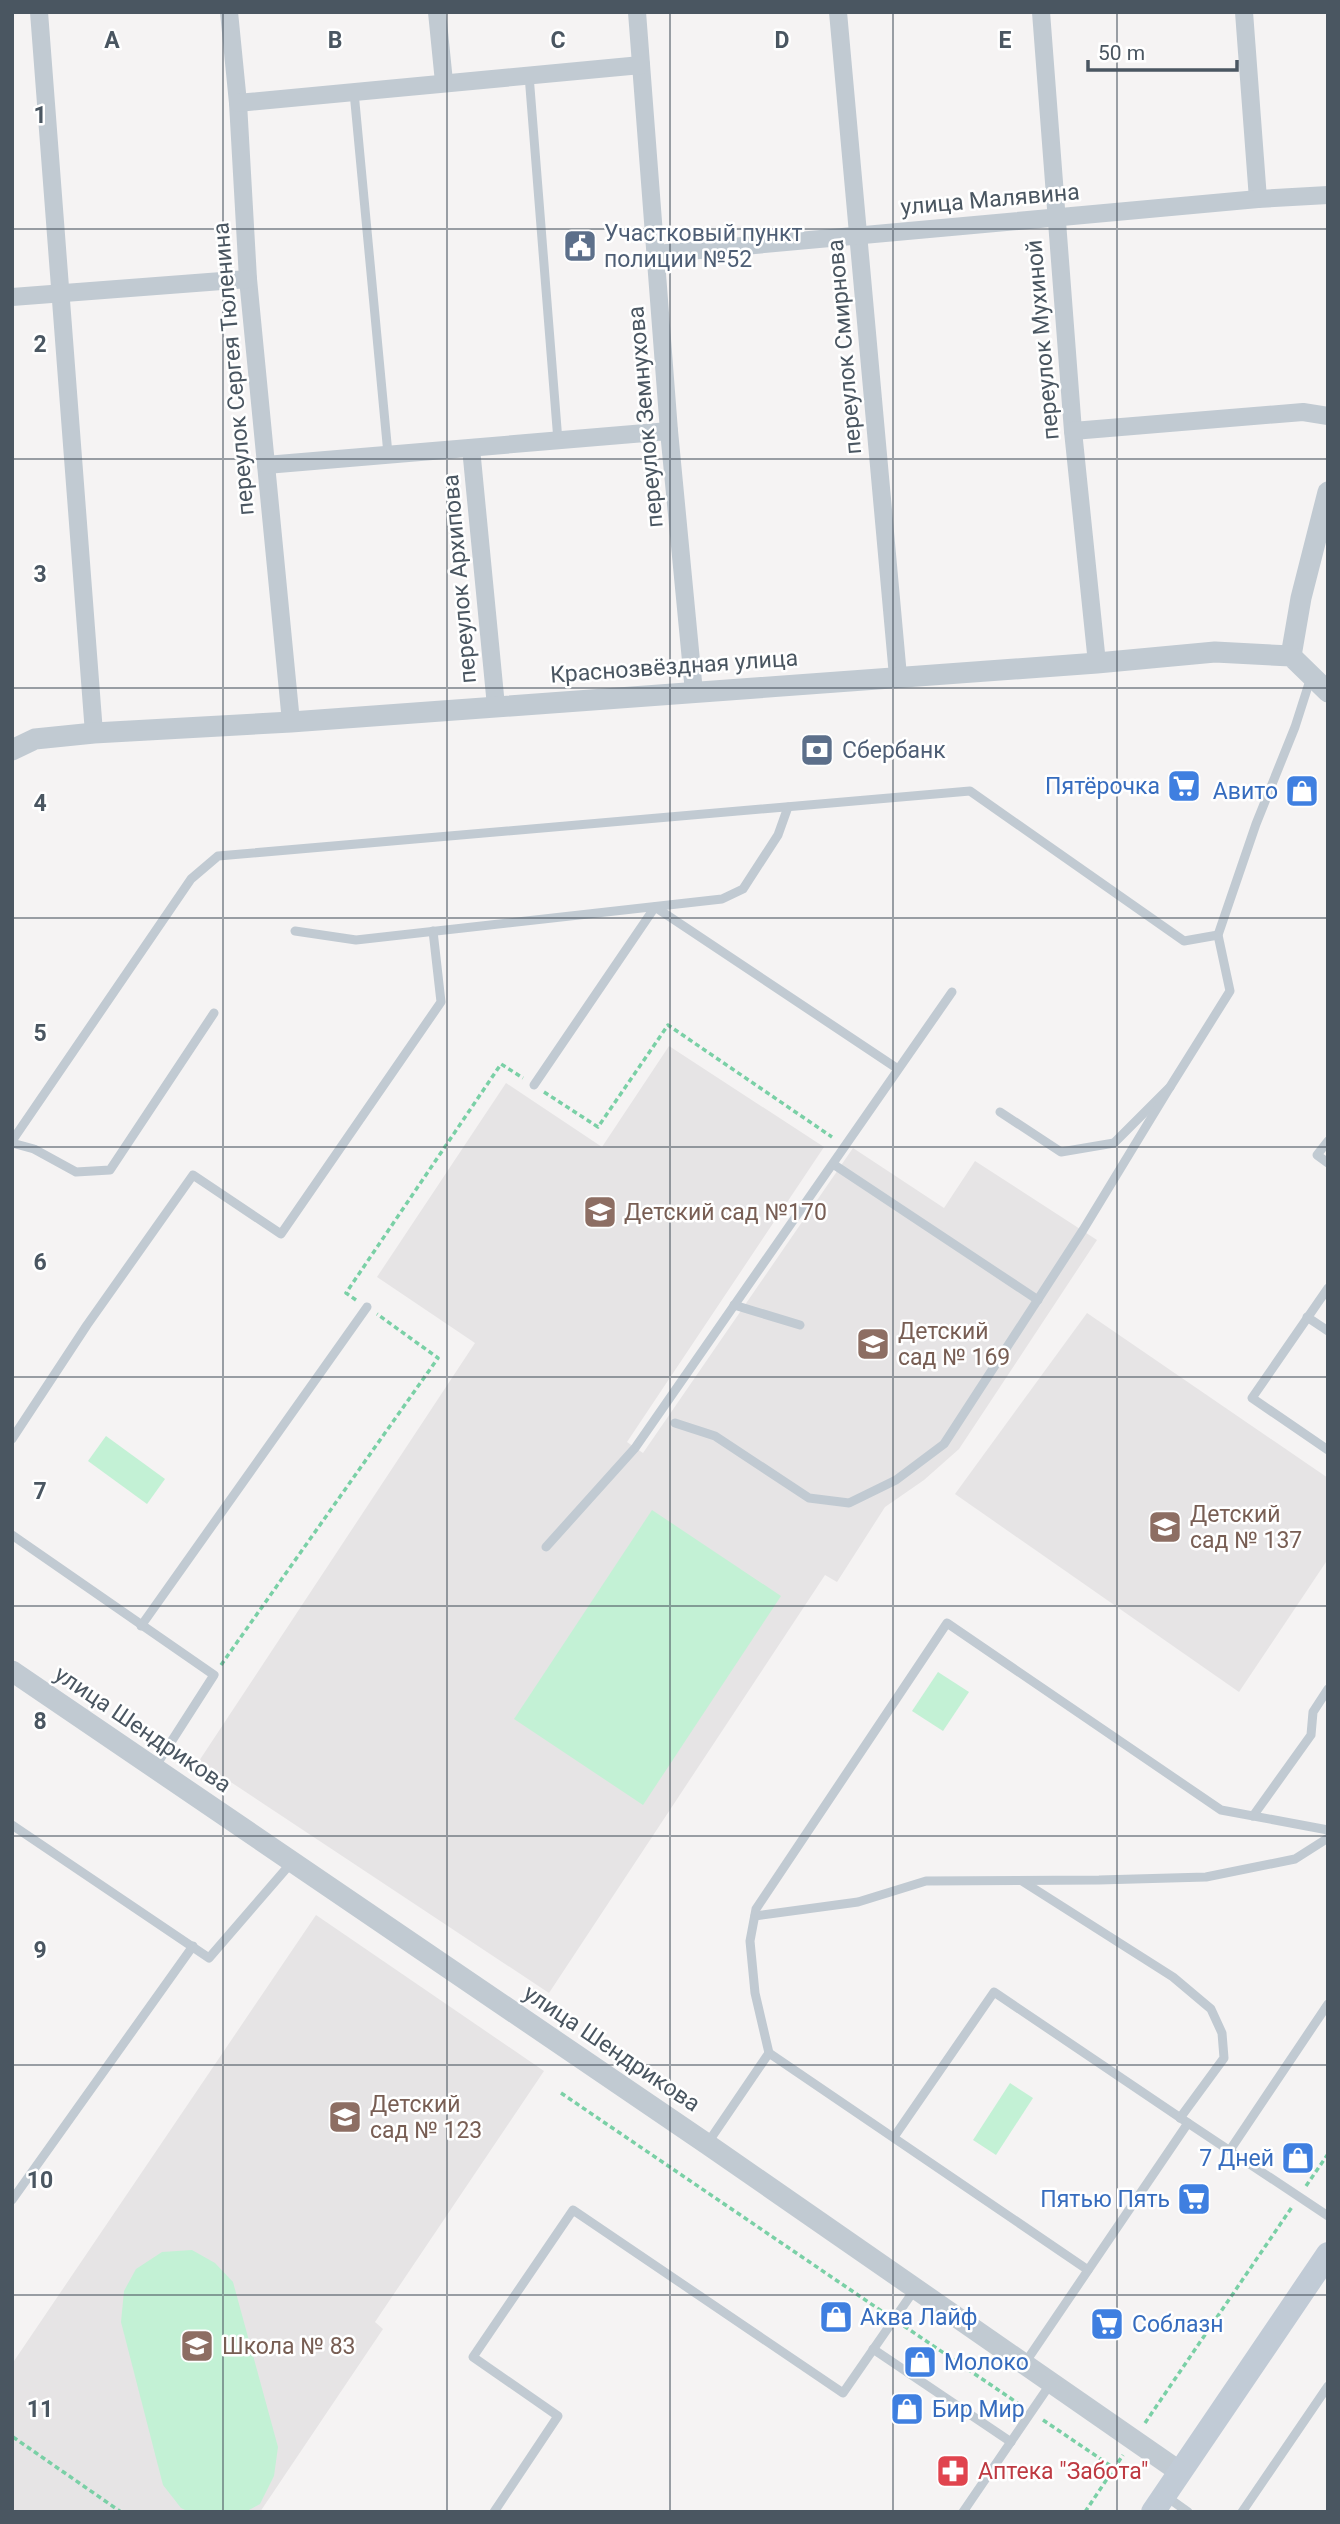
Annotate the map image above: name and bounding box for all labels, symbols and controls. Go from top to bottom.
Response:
text: A [104,27,120,54]
text: B [328,27,342,54]
text: C [550,27,566,54]
text: D [775,27,789,54]
text: E [999,27,1012,54]
scale bar [1088,28,1237,72]
text: 50 m [1098,41,1145,65]
text: 1 [33,102,47,129]
street label: улица Малявина [899,178,1081,221]
place label: Участковый пункт полиции №52 [604,220,803,273]
street label: переулок Сергея Тюленина [207,221,260,517]
public building icon: Участковый пункт полиции №52 [561,227,599,265]
street label: переулок Смирнова [822,238,867,456]
street label: переулок Мухиной [1020,239,1065,441]
street label: переулок Земнухова [622,305,669,529]
text: 2 [33,331,47,358]
street label: переулок Архипова [437,473,482,685]
text: 3 [33,561,47,588]
street label: Краснозвёздная улица [549,644,799,689]
bank icon: Сбербанк [798,731,836,769]
place label: Сбербанк [842,737,946,764]
supermarket icon: Пятёрочка [1165,767,1203,805]
shop icon: Авито [1283,772,1321,810]
place label: Пятёрочка [1045,773,1160,800]
place label: Авито [1213,778,1278,805]
text: 4 [33,790,47,817]
text: 5 [33,1020,47,1047]
school or university icon: Детский сад №170 [581,1193,619,1231]
place label: Детский сад №170 [624,1199,827,1226]
text: 6 [33,1249,47,1276]
place label: Детский сад № 169 [898,1318,1010,1371]
school or university icon: Детский сад № 169 [854,1325,892,1363]
text: 7 [33,1478,47,1505]
place label: Детский сад № 137 [1190,1501,1302,1554]
school or university icon: Детский сад № 137 [1146,1508,1184,1546]
street label: улица Шендрикова [49,1660,236,1798]
text: 8 [33,1708,47,1735]
text: 9 [33,1937,47,1964]
street label: улица Шендрикова [518,1979,705,2117]
place label: Детский сад № 123 [370,2091,482,2144]
school or university icon: Детский сад № 123 [326,2098,364,2136]
shop icon: 7 Дней [1279,2139,1317,2177]
place label: 7 Дней [1199,2145,1274,2172]
text: 10 [27,2167,53,2194]
supermarket icon: Пятью Пять [1175,2180,1213,2218]
place label: Пятью Пять [1040,2186,1170,2213]
shop icon: Аква Лайф [817,2298,855,2336]
place label: Аква Лайф [860,2304,978,2331]
supermarket icon: Соблазн [1088,2305,1126,2343]
place label: Соблазн [1132,2311,1224,2338]
school or university icon: Школа № 83 [178,2327,216,2365]
place label: Школа № 83 [222,2333,356,2360]
shop icon: Молоко [901,2343,939,2381]
place label: Молоко [944,2349,1029,2376]
shop icon: Бир Мир [888,2390,926,2428]
text: 11 [27,2396,53,2423]
place label: Бир Мир [932,2396,1025,2423]
pharmacy icon: Аптека "Забота" [934,2452,972,2490]
place label: Аптека "Забота" [978,2458,1148,2485]

